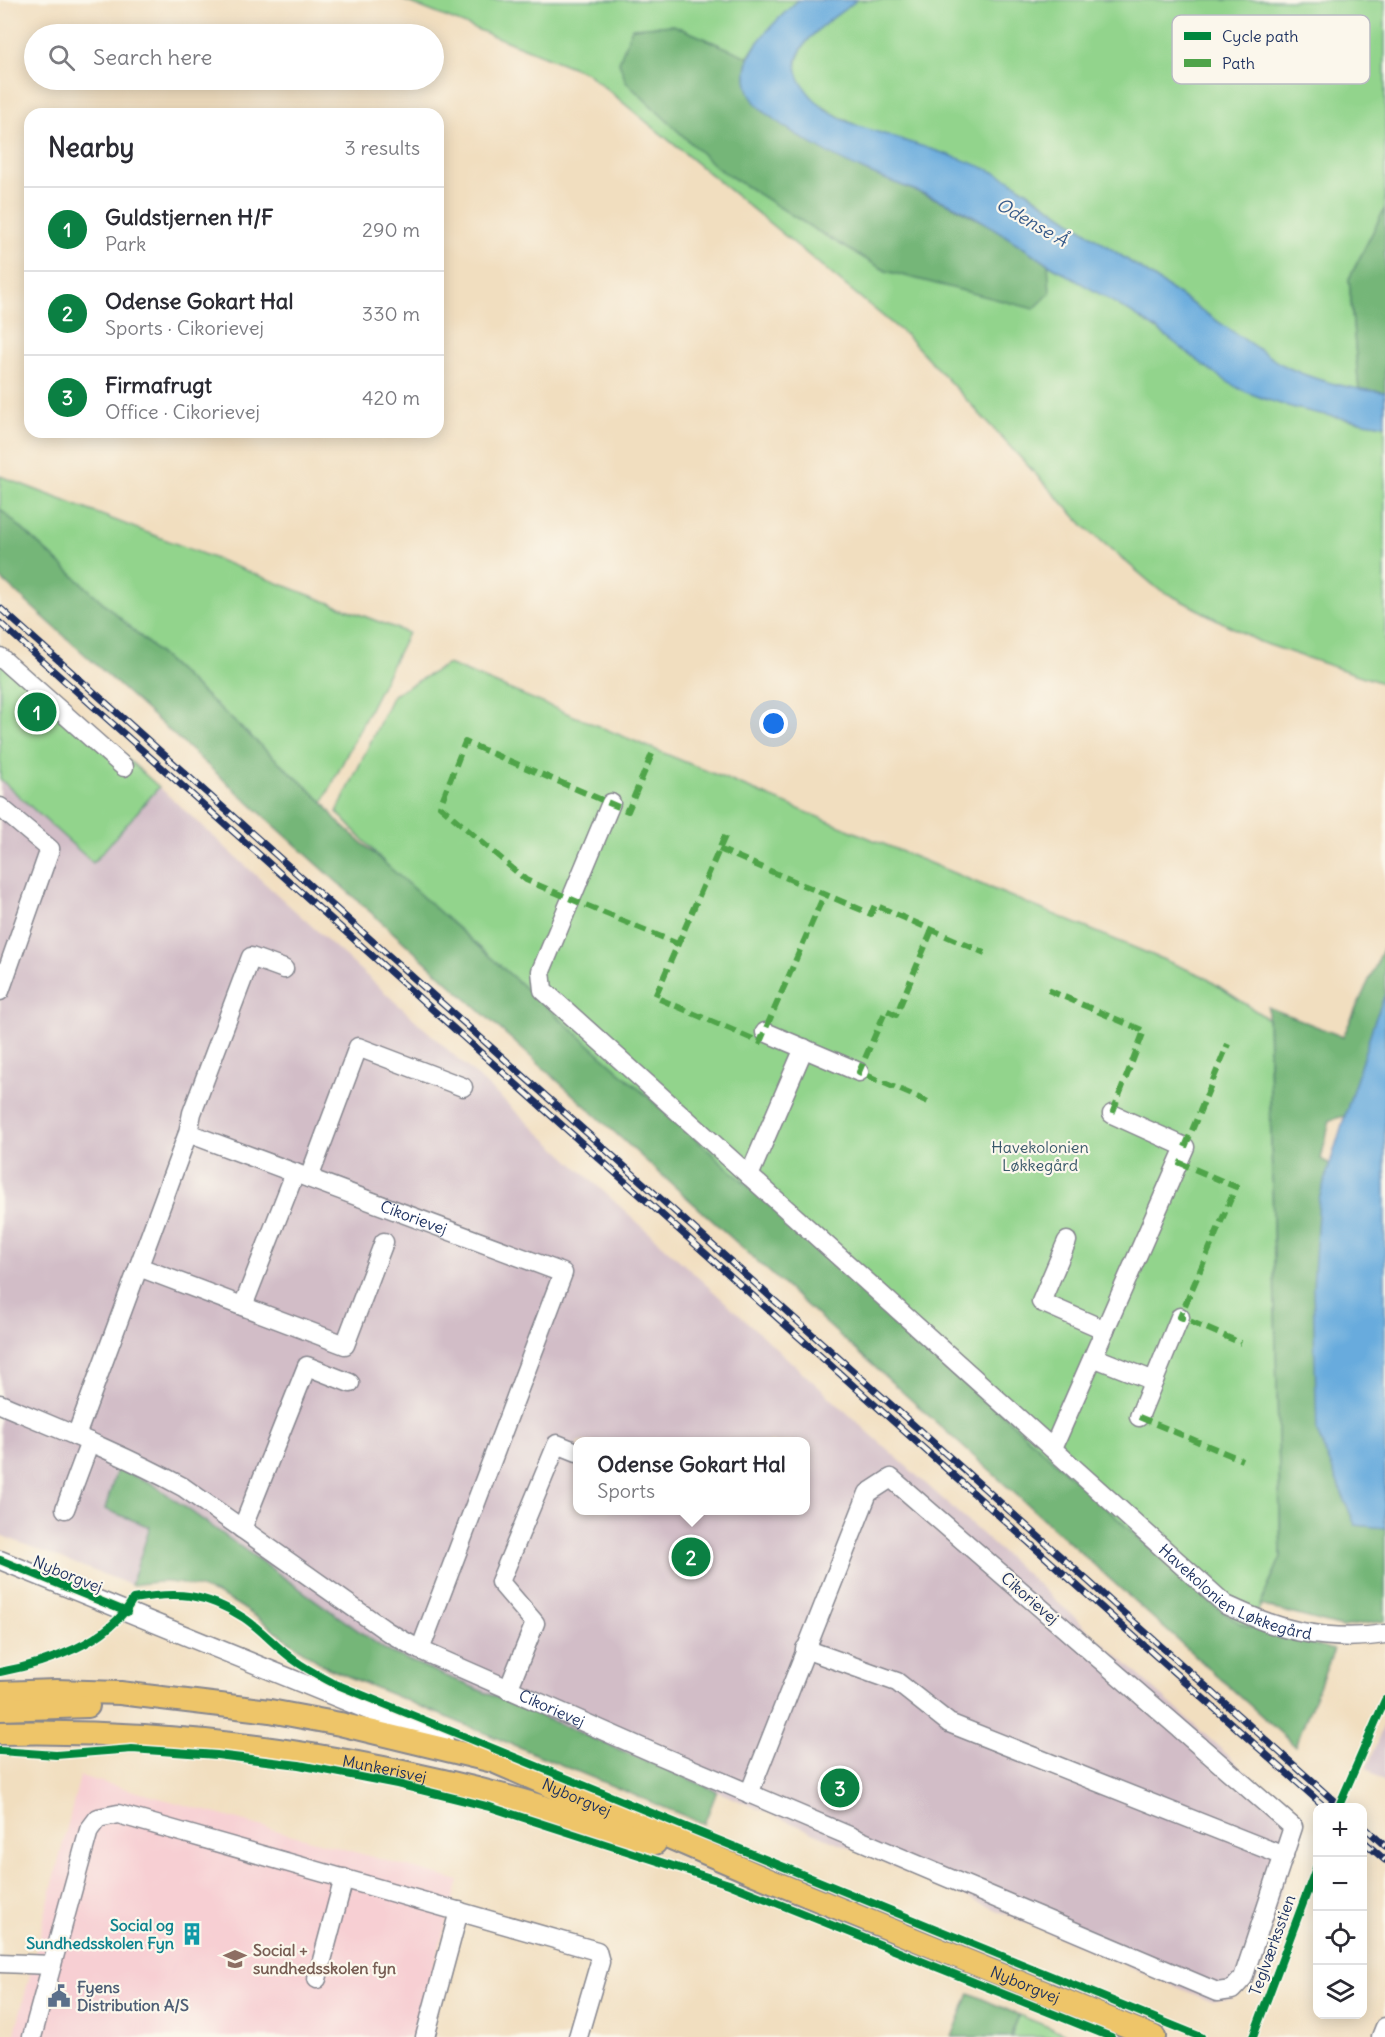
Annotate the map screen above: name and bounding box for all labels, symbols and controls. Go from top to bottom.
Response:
legend [1172,15,1370,84]
search box [24,24,444,90]
text: Cycle path [1222,26,1298,46]
icon: search [45,41,78,74]
text: Search here [93,43,212,71]
text: Path [1222,53,1255,73]
text: Nearby [48,131,134,164]
text: 3 results [344,135,420,160]
water label: Odense Å [992,192,1073,252]
text: Guldstjernen H/F [105,203,274,231]
text: 1 [64,217,71,242]
text: 290 m [362,217,420,242]
text: Park [105,231,146,256]
text: Odense Gokart Hal [105,287,293,315]
text: 2 [62,301,73,326]
text: 330 m [362,301,420,326]
text: Sports · Cikorievej [105,315,264,340]
text: Firmafrugt [105,371,212,399]
text: 3 [62,385,73,410]
text: 420 m [362,385,420,410]
text: Office · Cikorievej [105,399,260,424]
pin: 1 [18,690,57,734]
your location [759,709,788,738]
park label: Havekolonien Løkkegård [991,1137,1089,1175]
street label: Cikorievej [378,1196,450,1239]
popup [573,1437,810,1515]
text: Odense Gokart Hal [597,1450,786,1478]
text: Sports [597,1478,655,1503]
pin: 2 [672,1534,710,1580]
street label: Havekolonien Løkkegård [1155,1539,1313,1644]
street label: Nyborgvej [30,1551,106,1597]
street label: Cikorievej [997,1568,1063,1628]
street label: Cikorievej [516,1685,588,1731]
street label: Munkerisvej [341,1751,429,1787]
pin: 3 [820,1766,860,1810]
street label: Nyborgvej [539,1773,614,1821]
map controls [1313,1803,1367,2019]
button: + [1313,1803,1367,1857]
button: − [1313,1857,1367,1911]
street label: Teglværksstien [1245,1892,1299,1998]
button: locate [1313,1911,1367,1965]
place label: Social og Sundhedsskolen Fyn [26,1915,174,1954]
building icon: Social og Sundhedsskolen Fyn [179,1921,205,1947]
place label: Social + sundhedsskolen fyn [253,1940,396,1979]
school or university icon: Social + sundhedsskolen fyn [222,1946,248,1972]
street label: Nyborgvej [988,1961,1063,2008]
button: layers [1313,1965,1367,2019]
place label: Fyens Distribution A/S [77,1977,189,2015]
public building icon: Fyens Distribution A/S [46,1983,72,2009]

